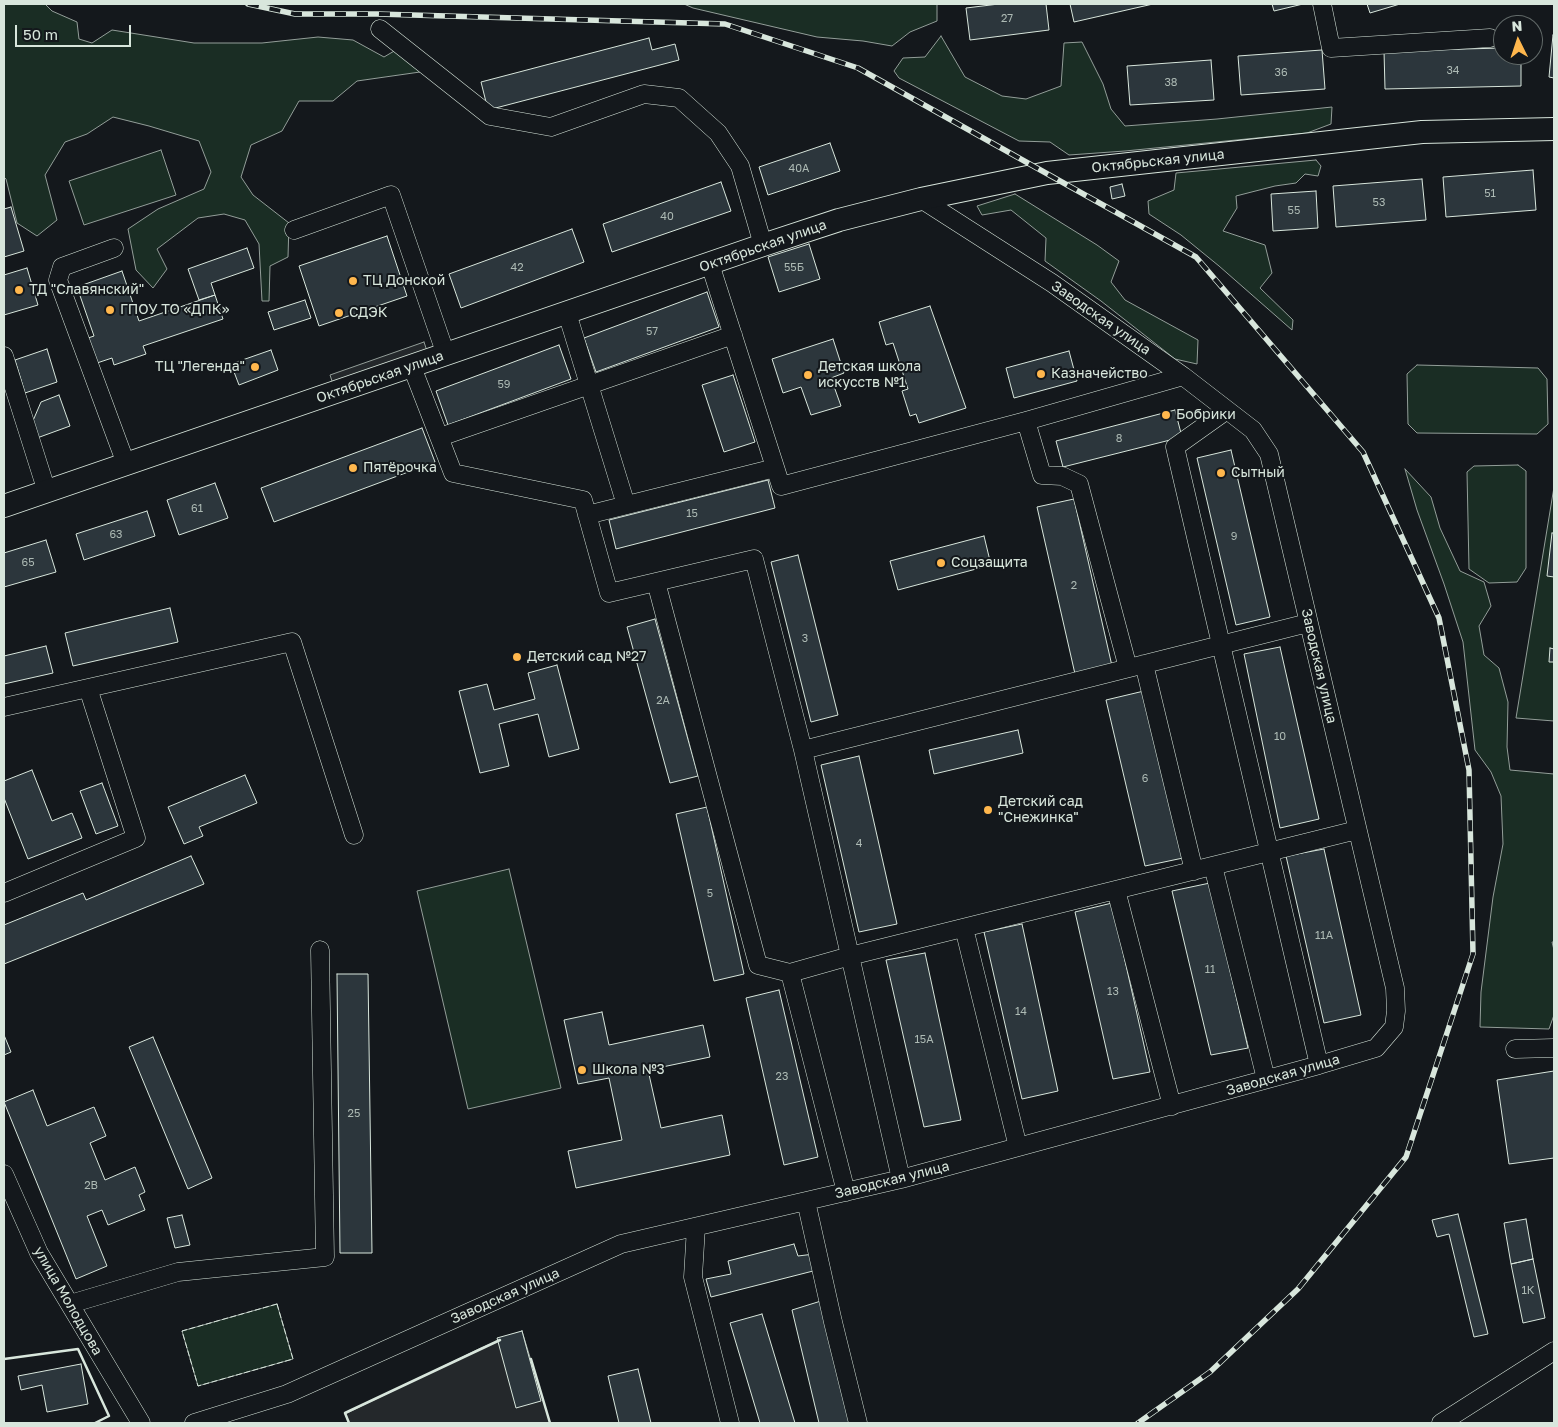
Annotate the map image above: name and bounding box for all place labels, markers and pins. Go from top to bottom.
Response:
place label: ТЦ Донской [363,273,445,289]
marker: ТЦ Донской [347,275,359,287]
place label: ТД "Славянский" [29,282,144,298]
marker: ТД "Славянский" [13,284,25,296]
place label: ГПОУ ТО «ДПК» [120,302,229,318]
marker: ГПОУ ТО «ДПК» [104,304,116,316]
place label: СДЭК [349,305,387,321]
marker: СДЭК [333,307,345,319]
place label: ТЦ "Легенда" [155,359,245,375]
place label: Детская школа искусств №1 [818,359,921,392]
marker: ТЦ "Легенда" [249,361,261,373]
place label: Казначейство [1051,366,1148,382]
marker: Казначейство [1035,368,1047,380]
marker: Детская школа искусств №1 [802,369,814,381]
place label: Бобрики [1176,407,1236,423]
marker: Бобрики [1160,409,1172,421]
place label: Пятёрочка [363,460,437,476]
marker: Пятёрочка [347,462,359,474]
place label: Сытный [1231,465,1285,481]
marker: Сытный [1215,467,1227,479]
place label: Соцзащита [951,555,1028,571]
marker: Соцзащита [935,557,947,569]
place label: Детский сад №27 [527,649,646,665]
marker: Детский сад №27 [511,651,523,663]
place label: Детский сад "Снежинка" [998,794,1083,826]
marker: Детский сад "Снежинка" [982,804,994,816]
place label: Школа №3 [592,1062,665,1078]
marker: Школа №3 [576,1064,588,1076]

